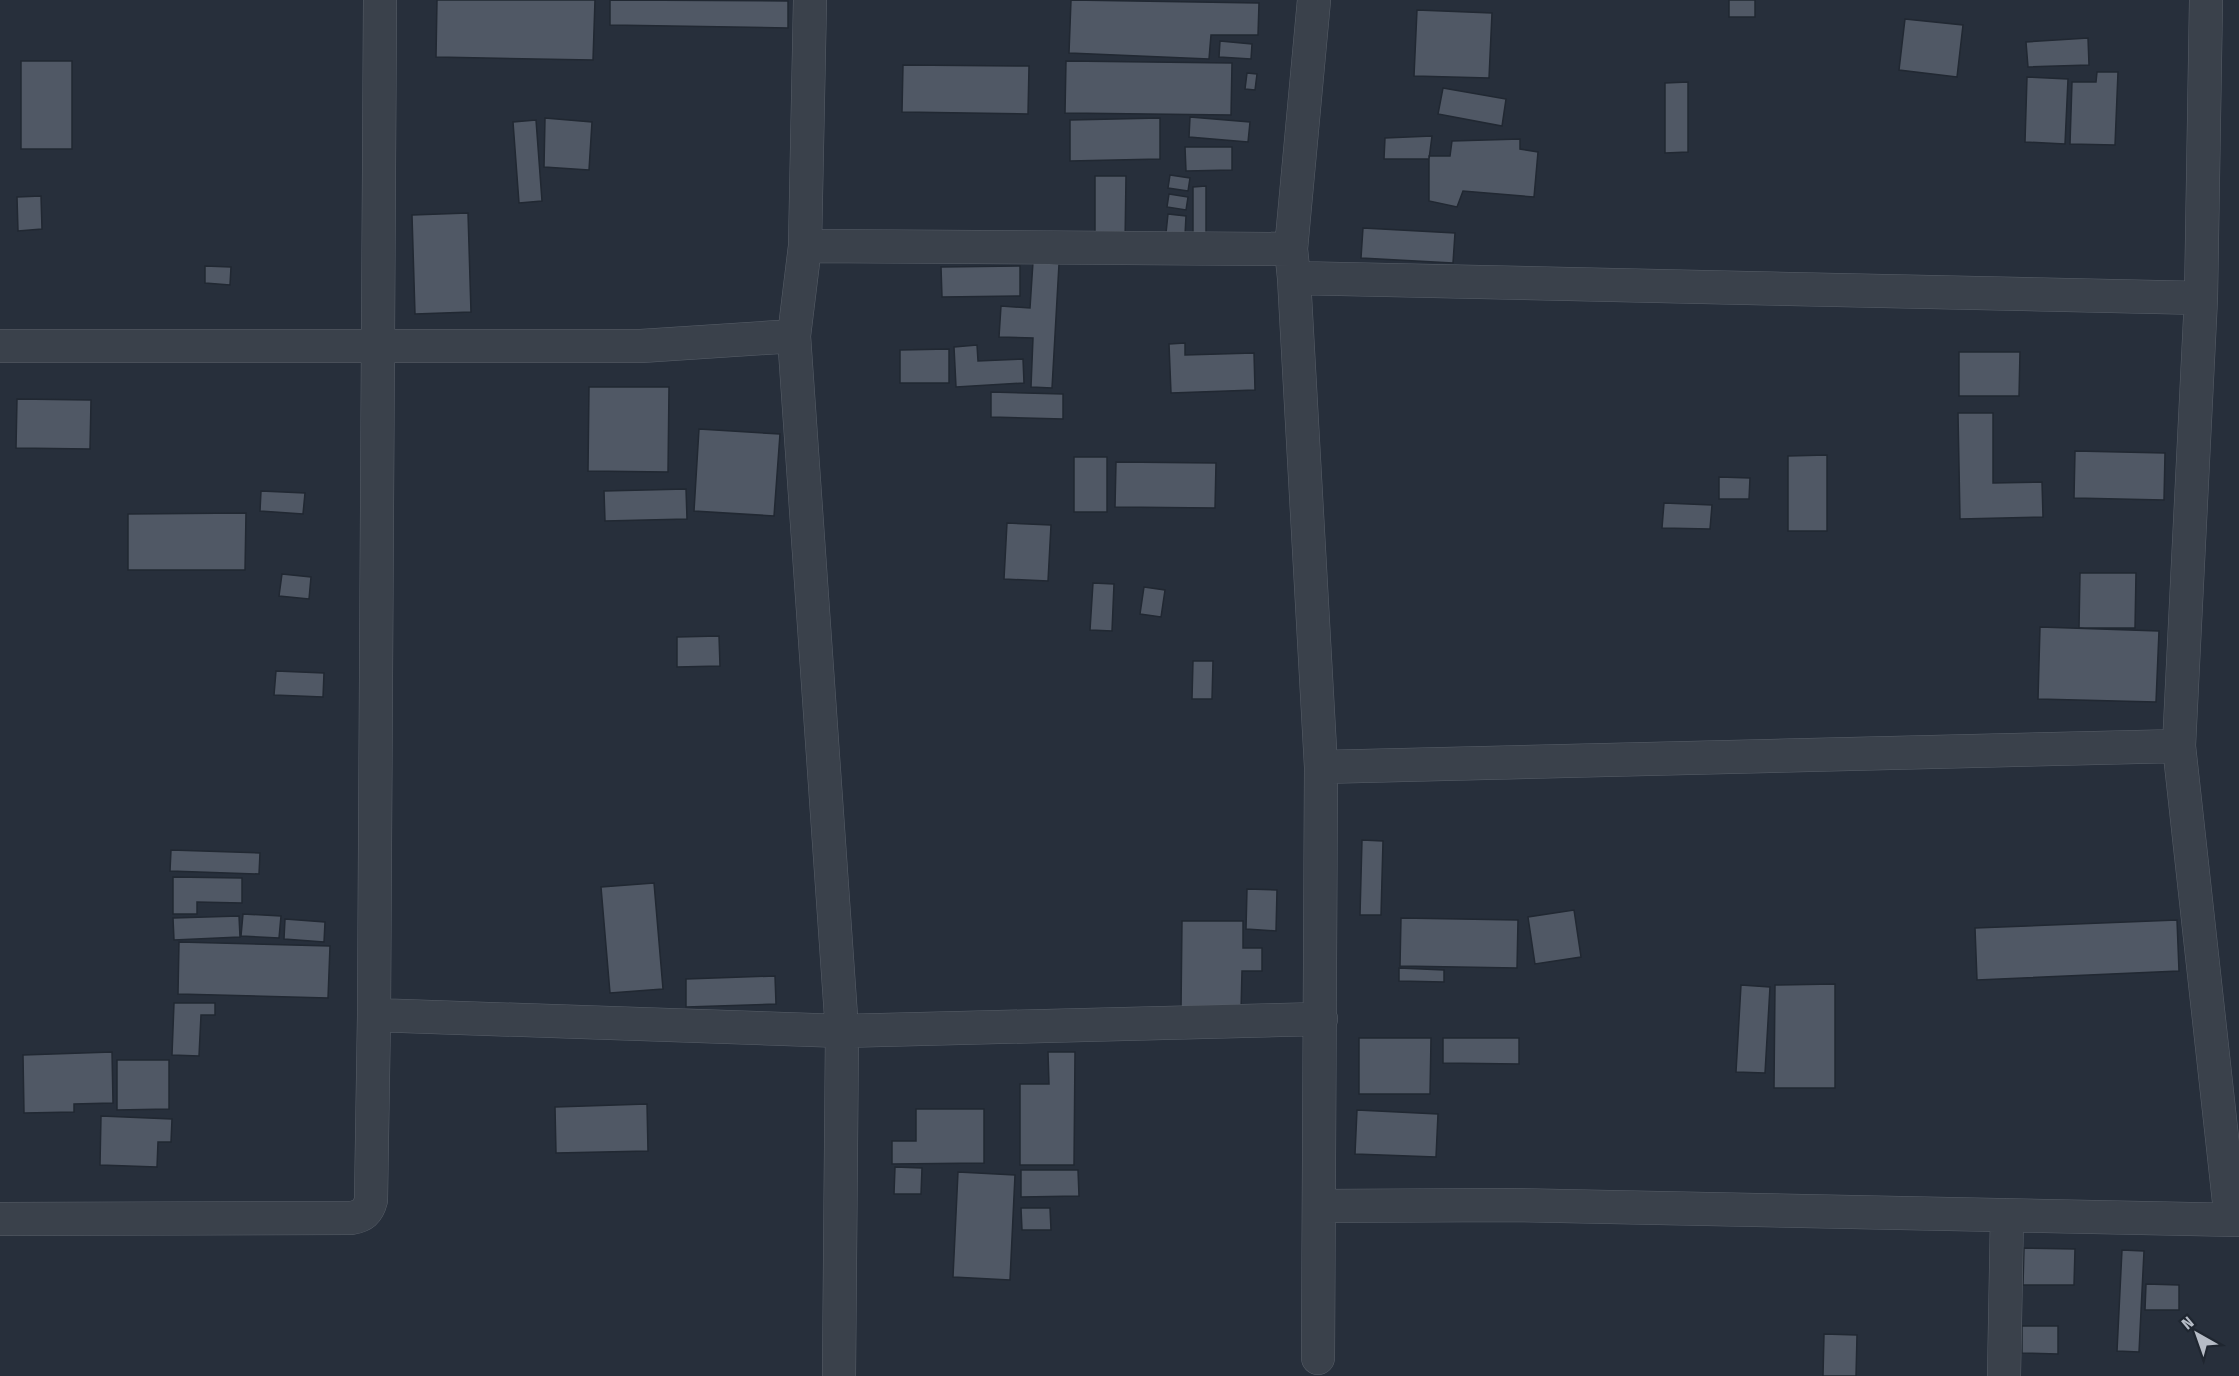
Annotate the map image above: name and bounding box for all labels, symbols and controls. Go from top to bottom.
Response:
north arrow [2167,1304,2227,1364]
text: N [2178,1313,2197,1333]

